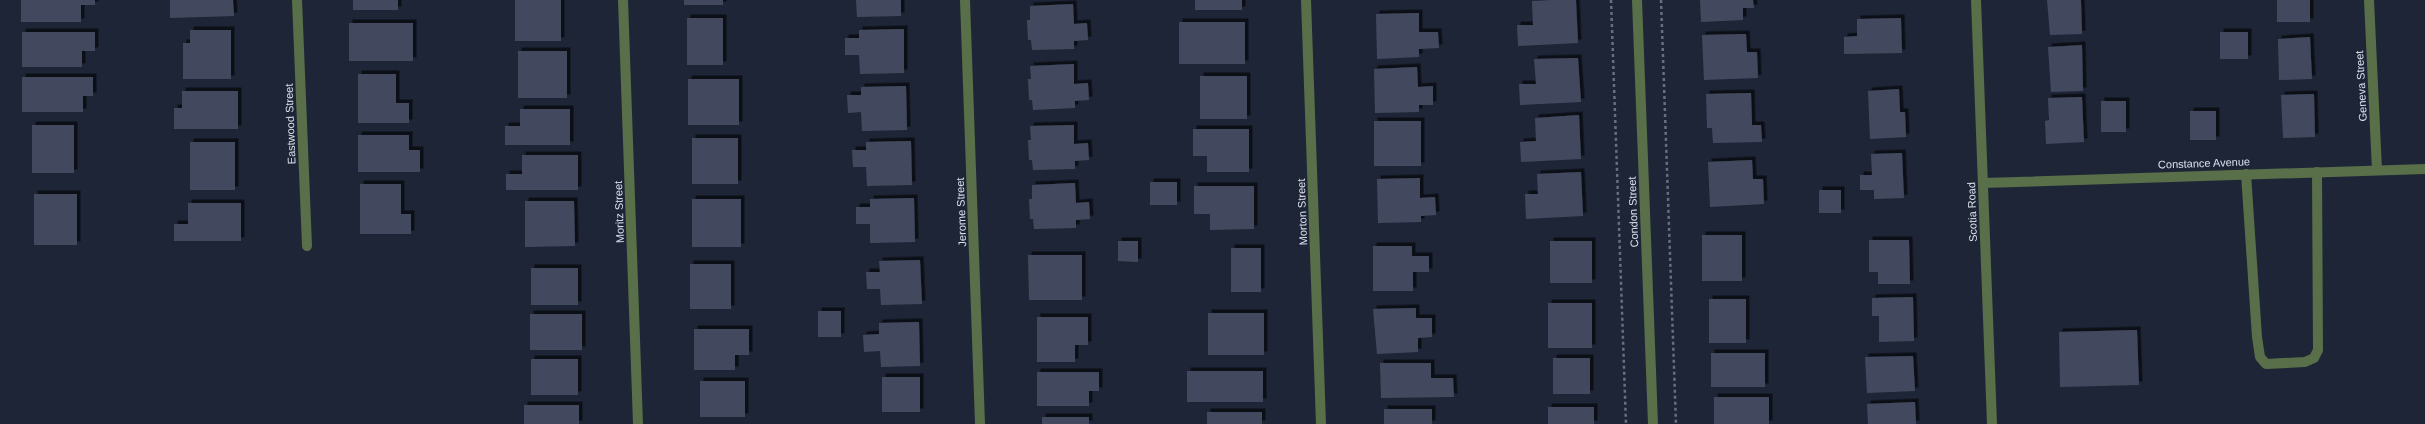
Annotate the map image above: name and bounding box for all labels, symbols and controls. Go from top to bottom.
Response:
street label: Geneva Street [2353,50,2369,122]
street label: Eastwood Street [283,83,297,165]
street label: Constance Avenue [2158,155,2250,171]
street label: Condon Street [1626,176,1640,248]
street label: Jerome Street [954,177,968,247]
street label: Morton Street [1295,178,1309,246]
street label: Moritz Street [612,181,626,243]
street label: Scotia Road [1965,182,1979,242]

